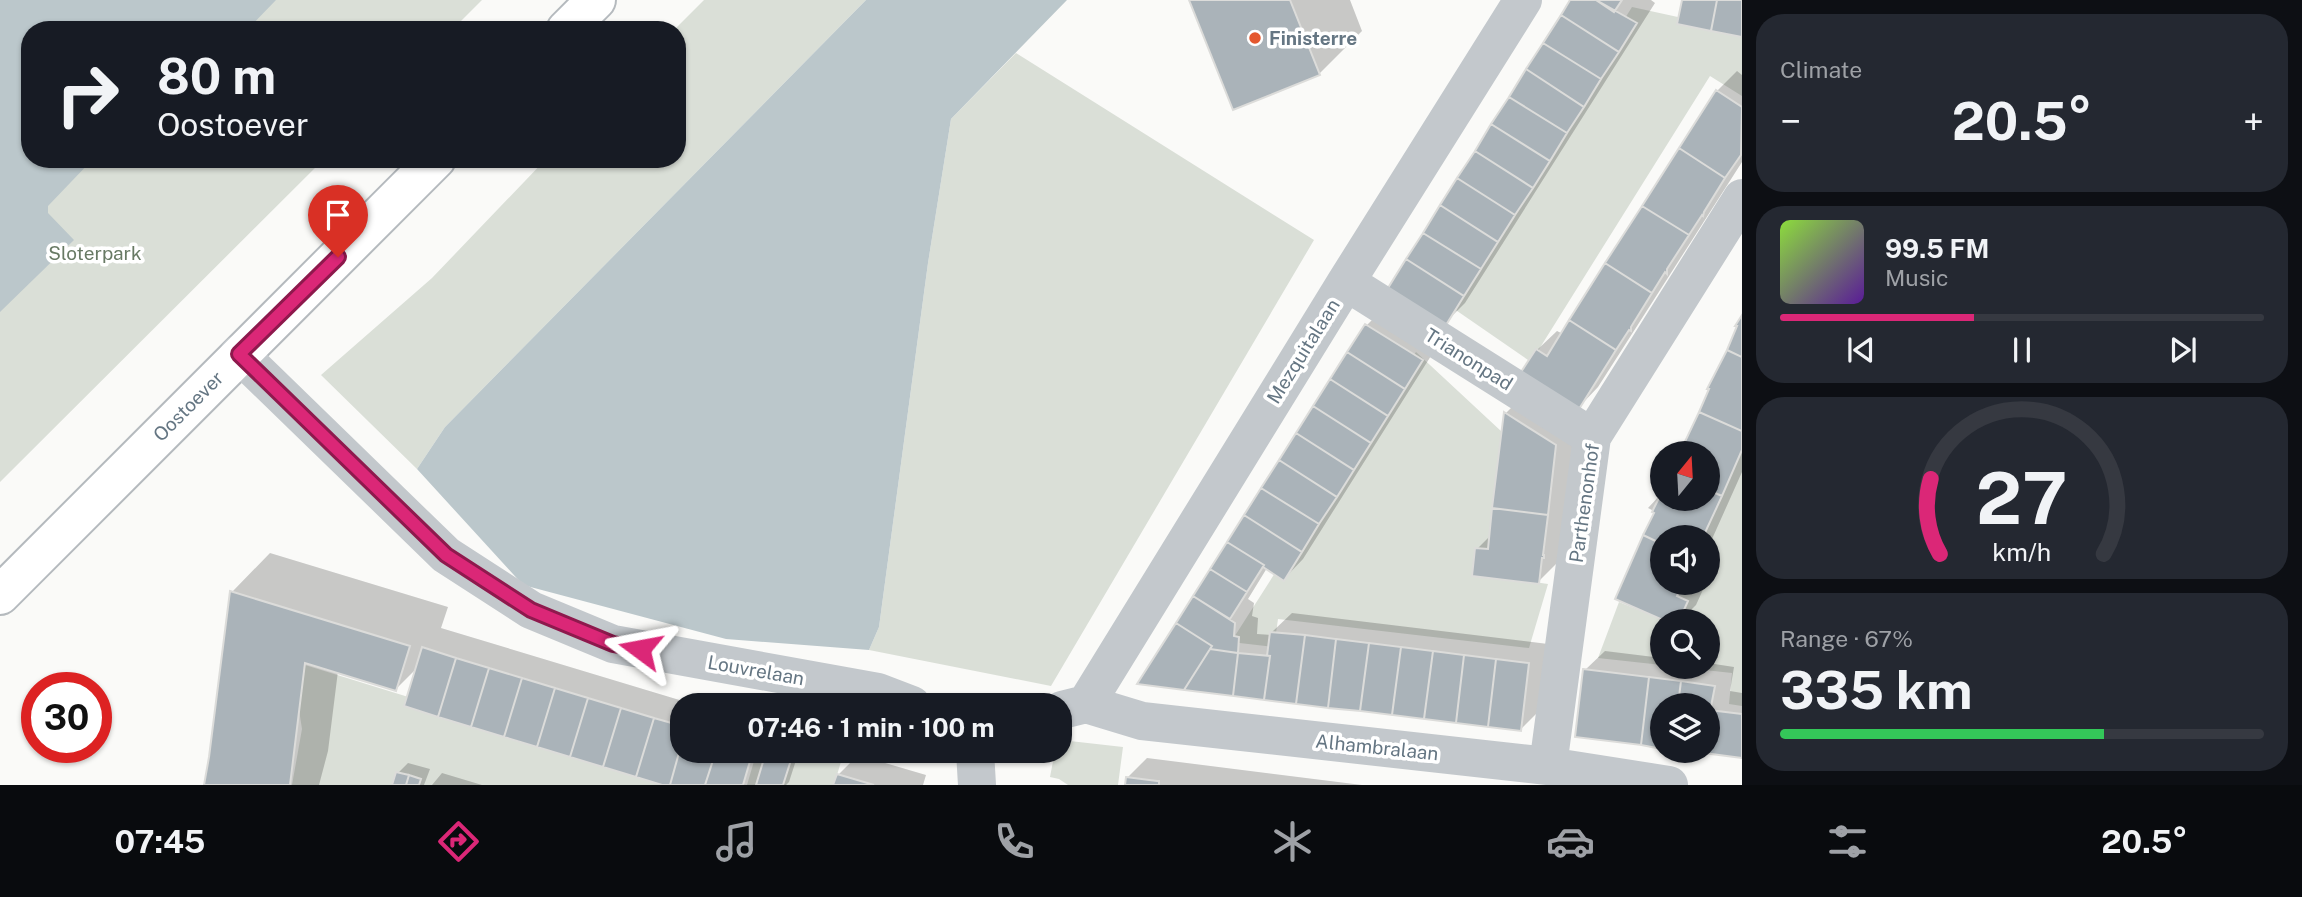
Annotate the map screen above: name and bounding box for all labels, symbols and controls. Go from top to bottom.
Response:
place label: Finisterre [1269,27,1357,49]
marker: Finisterre [1247,30,1263,46]
text: 80 m [157,47,276,105]
icon: right [42,49,133,140]
text: Climate [1780,56,1862,83]
text: 20.5° [1952,91,2092,152]
text: − [1780,99,1801,144]
text: + [2243,99,2264,144]
text: Oostoever [157,106,308,143]
pin [308,185,368,257]
icon: arrive [319,196,357,234]
text: 99.5 FM [1885,233,1989,264]
park label: Sloterpark [48,242,142,264]
text: Music [1885,264,1949,291]
street label: Mezquitalaan [1262,295,1344,407]
street label: Trianonpad [1421,323,1517,395]
icon: previous [1842,331,1880,369]
icon: pause [2003,331,2041,369]
icon: next [2164,331,2202,369]
street label: Oostoever [148,366,228,446]
north arrow [1650,441,1720,511]
map controls [1650,441,1720,763]
street label: Parthenonhof [1565,442,1603,564]
text: 27 [1976,456,2068,541]
button: sound [1650,525,1720,595]
text: km/h [1993,537,2051,567]
button: search [1650,609,1720,679]
position arrow [603,612,677,686]
text: Range · 67% [1780,625,1913,652]
street label: Louvrelaan [706,651,806,689]
text: 335 km [1780,660,1973,721]
speed limit sign: 30 [21,672,112,763]
button: layers [1650,693,1720,763]
text: 07:46 · 1 min · 100 m [748,712,994,743]
street label: Alhambralaan [1314,730,1440,764]
icon: directions [434,817,483,866]
icon: music [712,817,761,866]
icon: phone [990,817,1039,866]
icon: climate [1268,817,1317,866]
icon: car [1546,817,1595,866]
icon: filters [1823,817,1872,866]
text: 07:45 [114,823,205,860]
text: 20.5° [2101,823,2188,860]

